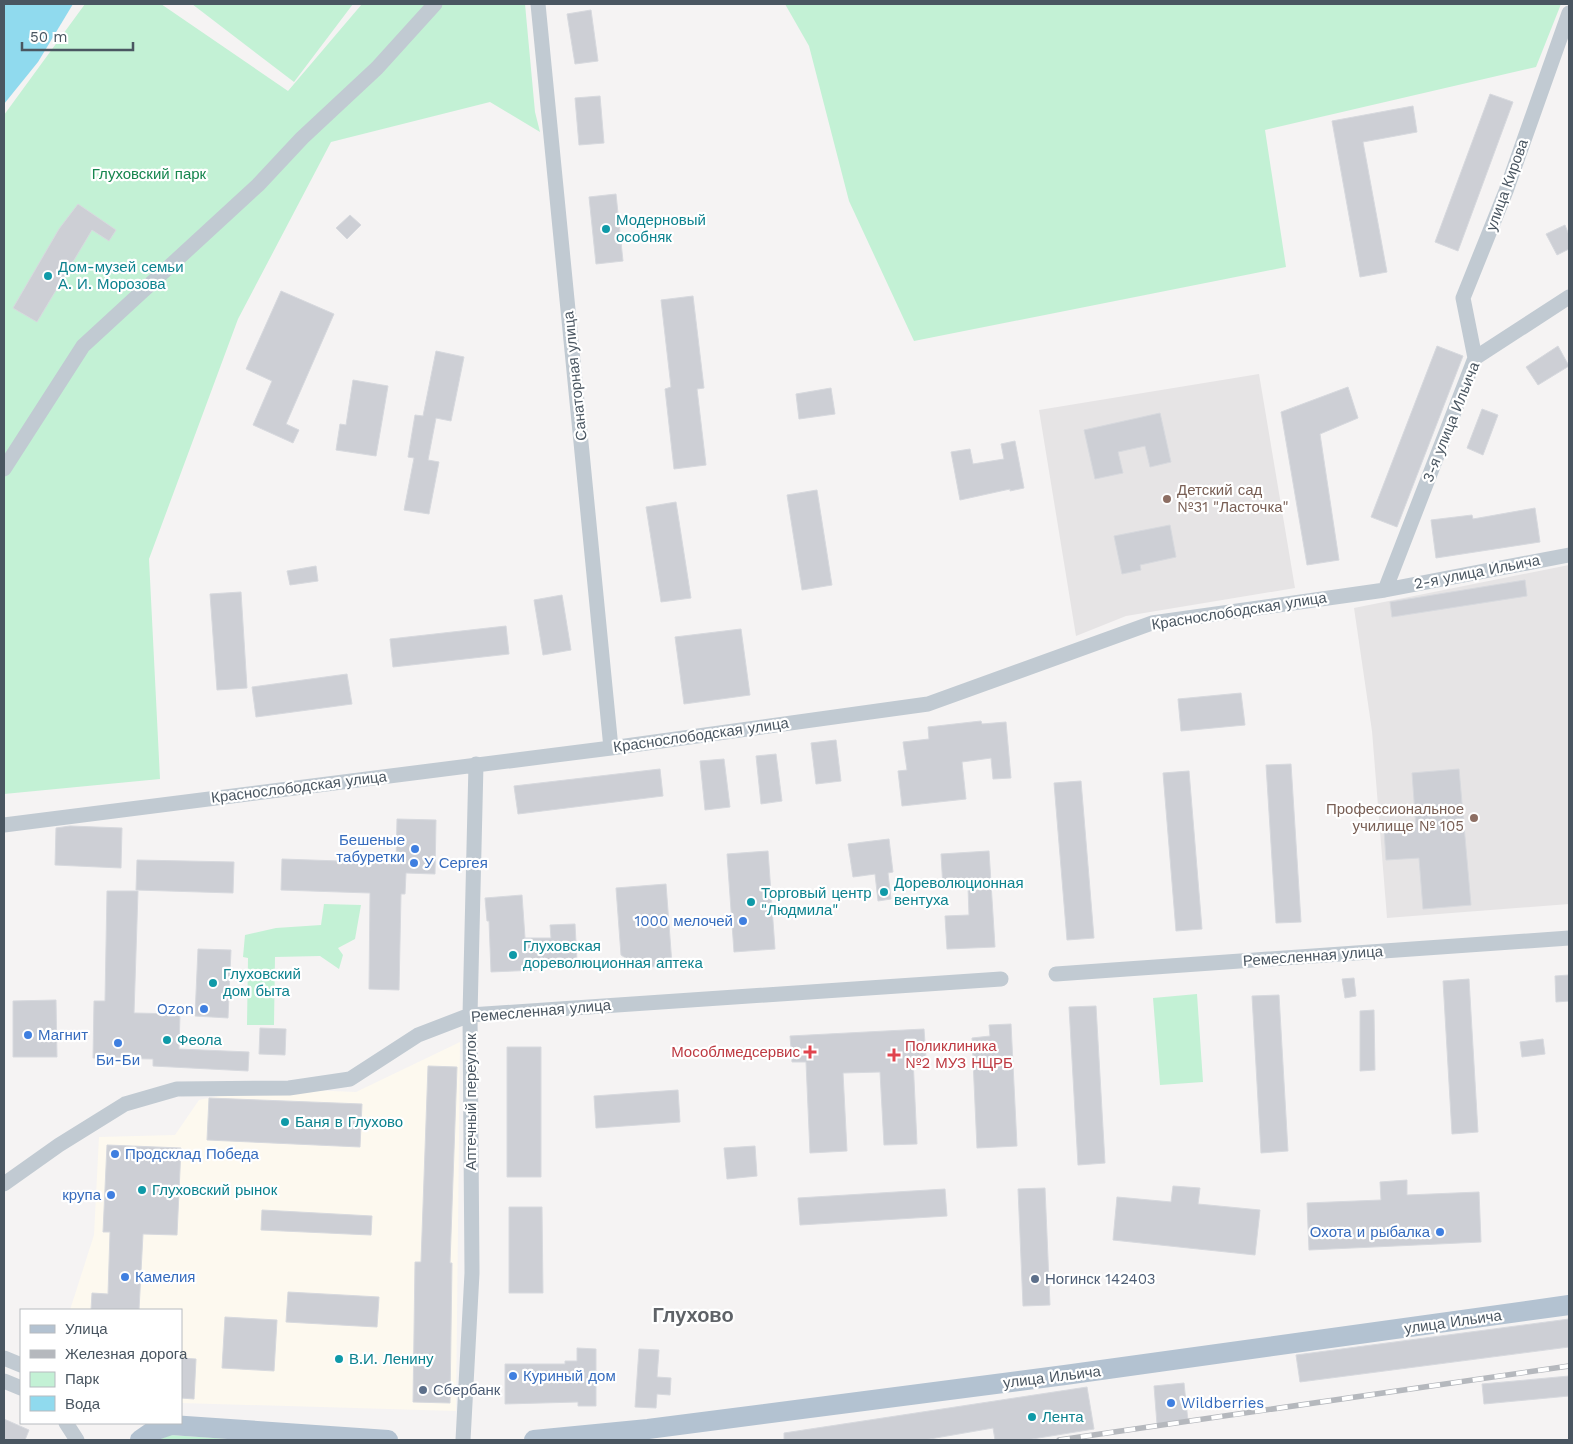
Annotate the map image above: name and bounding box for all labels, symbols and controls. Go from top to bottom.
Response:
scale bar [22,20,134,52]
text: 50 m [30,28,67,46]
street label: улица Кирова [1482,136,1532,233]
park label: Глуховский парк [92,165,207,183]
place label: Модерновый особняк [616,211,706,246]
marker: Модерновый особняк [600,223,612,235]
place label: Дом-музей семьи А. И. Морозова [58,258,184,293]
marker: Дом-музей семьи А. И. Морозова [42,270,54,282]
street label: Санаторная улица [559,310,591,442]
street label: 3-я улица Ильича [1419,359,1484,485]
place label: Детский сад №31 "Ласточка" [1177,481,1289,516]
marker: Детский сад №31 "Ласточка" [1161,493,1173,505]
street label: 2-я улица Ильича [1413,551,1542,593]
street label: Краснослободская улица [1150,588,1328,634]
street label: Краснослободская улица [612,714,790,756]
street label: Краснослободская улица [210,767,389,807]
place label: Профессиональное училище № 105 [1326,800,1464,835]
marker: Профессиональное училище № 105 [1468,812,1480,824]
place label: Бешеные табуретки [336,831,405,866]
marker: Бешеные табуретки [409,843,421,855]
place label: У Сергея [424,854,488,872]
marker: У Сергея [408,857,420,869]
place label: Дореволюционная вентуха [894,874,1024,909]
place label: Торговый центр "Людмила" [761,884,872,919]
marker: Дореволюционная вентуха [878,886,890,898]
marker: Торговый центр "Людмила" [745,896,757,908]
place label: 1000 мелочей [634,912,733,930]
marker: 1000 мелочей [737,915,749,927]
place label: Глуховская дореволюционная аптека [523,937,703,972]
street label: Ремесленная улица [1242,942,1384,970]
marker: Глуховская дореволюционная аптека [507,949,519,961]
place label: Глуховский дом быта [223,965,301,1000]
marker: Глуховский дом быта [207,977,219,989]
street label: Ремесленная улица [470,996,612,1026]
place label: Ozon [157,1000,194,1018]
marker: Ozon [198,1003,210,1015]
place label: Магнит [38,1026,88,1044]
marker: Магнит [22,1029,34,1041]
place label: Феола [177,1031,223,1049]
street label: Аптечный переулок [462,1033,480,1171]
marker: Феола [161,1034,173,1046]
marker: Би-Би [112,1037,124,1049]
place label: Поликлиника №2 МУЗ НЦРБ [905,1037,1013,1072]
place label: Мособлмедсервис [671,1043,800,1061]
marker: Мособлмедсервис [804,1046,816,1058]
marker: Поликлиника №2 МУЗ НЦРБ [887,1048,901,1062]
place label: Би-Би [96,1051,140,1069]
place label: Баня в Глухово [295,1113,403,1131]
marker: Баня в Глухово [279,1116,291,1128]
place label: Продсклад Победа [125,1145,259,1163]
marker: Продсклад Победа [109,1148,121,1160]
place label: Глуховский рынок [152,1181,278,1199]
marker: Глуховский рынок [136,1184,148,1196]
place label: крупа [62,1186,102,1204]
marker: крупа [105,1189,117,1201]
place label: Охота и рыбалка [1310,1223,1431,1241]
marker: Охота и рыбалка [1434,1226,1446,1238]
place label: Камелия [135,1268,196,1286]
place label: Ногинск 142403 [1045,1270,1155,1288]
marker: Камелия [119,1271,131,1283]
marker: Ногинск 142403 [1029,1273,1041,1285]
district label: Глухово [652,1303,734,1327]
street label: улица Ильича [1403,1306,1504,1338]
legend [20,1309,182,1424]
text: Улица [65,1320,108,1338]
text: Железная дорога [65,1345,188,1363]
place label: В.И. Ленину [349,1350,434,1368]
marker: В.И. Ленину [333,1353,345,1365]
street label: улица Ильича [1002,1362,1102,1392]
place label: Куриный дом [523,1367,616,1385]
text: Парк [65,1370,99,1388]
marker: Куриный дом [507,1370,519,1382]
place label: Сбербанк [433,1381,501,1399]
marker: Сбербанк [417,1384,429,1396]
place label: Wildberries [1181,1394,1264,1412]
text: Вода [65,1395,101,1413]
marker: Wildberries [1165,1397,1177,1409]
place label: Лента [1042,1408,1084,1426]
marker: Лента [1026,1411,1038,1423]

